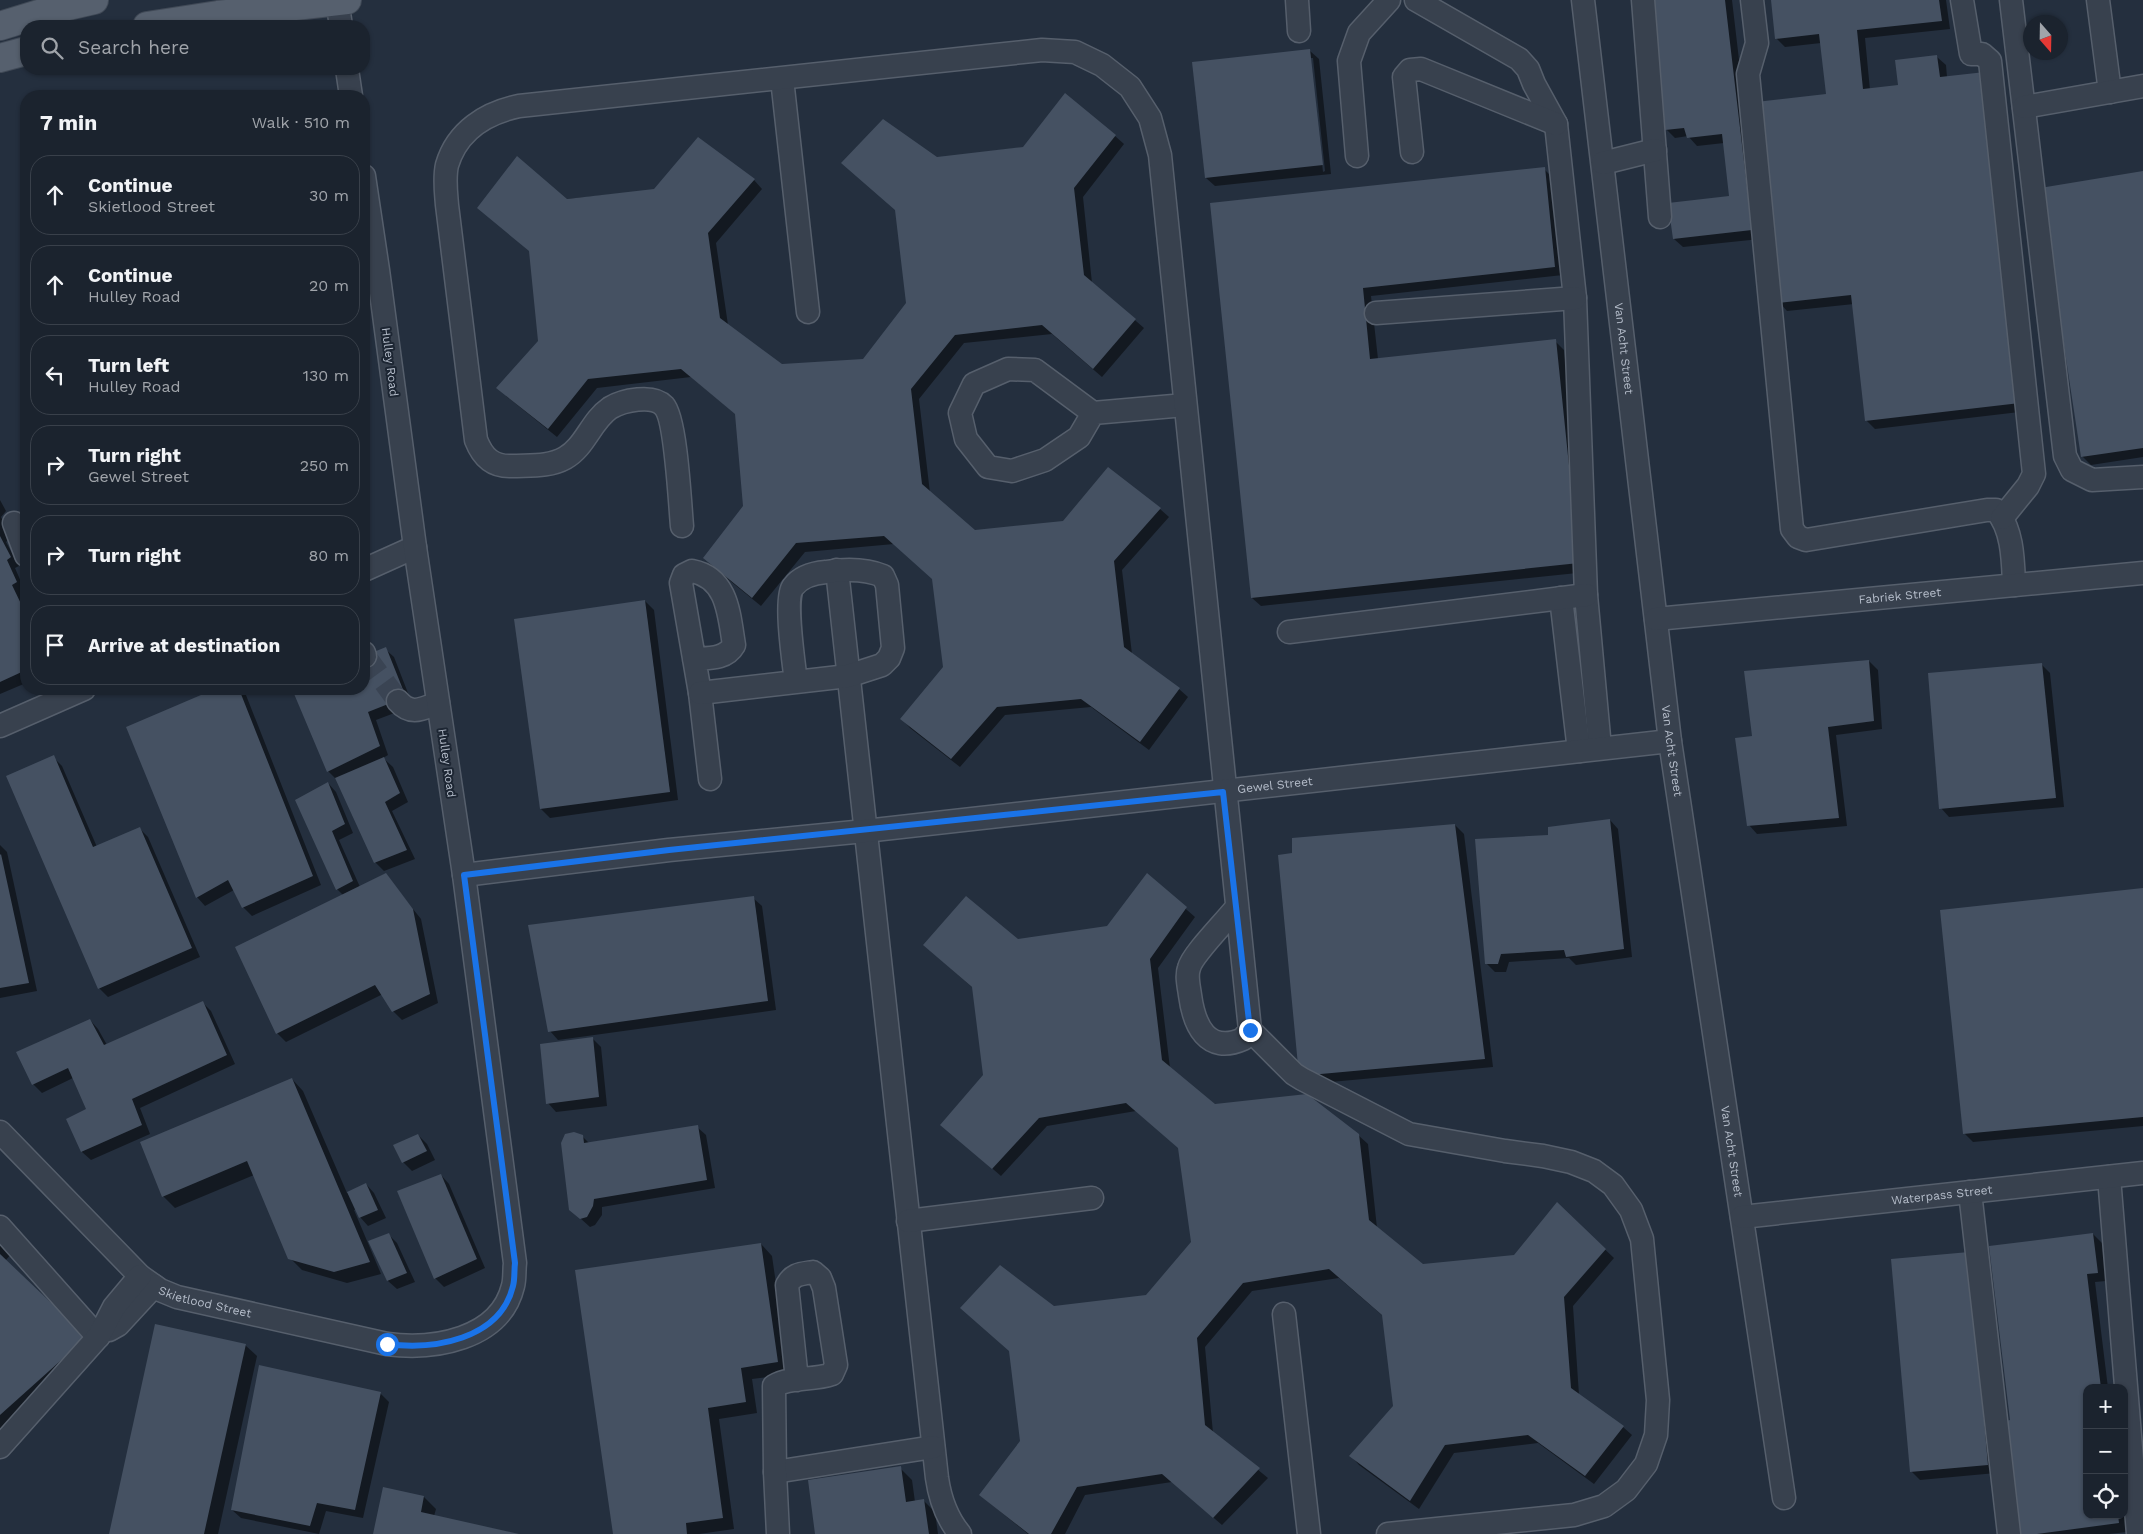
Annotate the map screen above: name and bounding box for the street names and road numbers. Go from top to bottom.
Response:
street label: Van Acht Street [1612,302,1636,395]
street label: Hulley Road [379,327,401,397]
street label: Fabriek Street [1858,585,1942,607]
street label: Van Acht Street [1659,704,1685,797]
street label: Hulley Road [435,728,459,798]
street label: Gewel Street [1237,774,1313,796]
street label: Van Acht Street [1718,1105,1746,1198]
street label: Waterpass Street [1890,1183,1993,1208]
street label: Skietlood Street [156,1283,253,1320]

